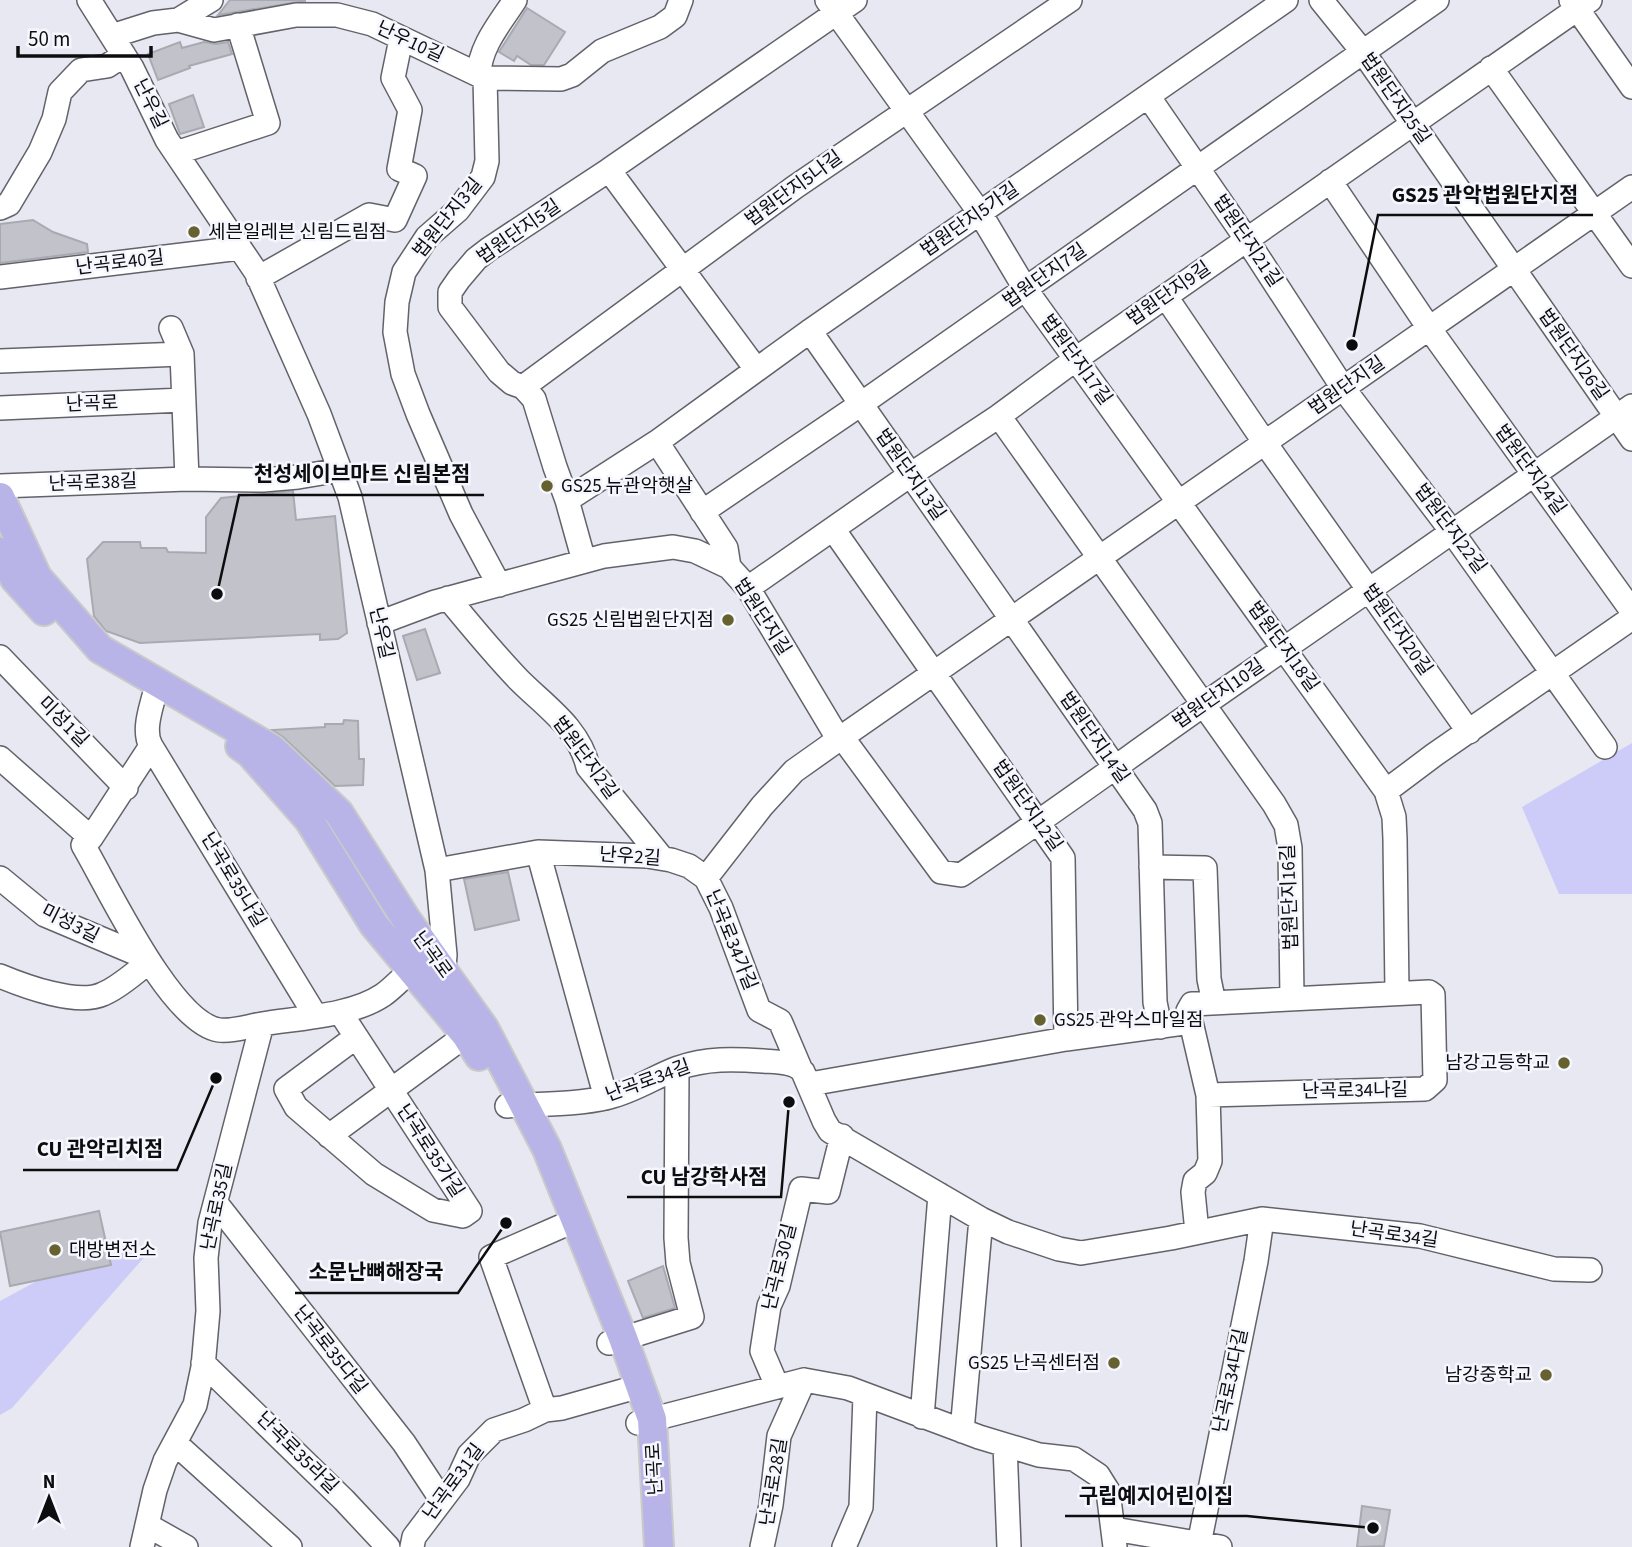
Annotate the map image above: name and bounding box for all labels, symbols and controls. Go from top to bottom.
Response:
scale bar [18,14,150,58]
street label: 난우10길 [372,15,448,69]
text: 50 m [28,24,70,54]
street label: 법원단지25길 [1353,48,1437,150]
street label: 난우길 [126,75,174,133]
street label: 법원단지5나길 [740,144,848,234]
street label: 법원단지3길 [407,172,489,264]
callout: GS25 관악법원단지점 [1378,173,1593,215]
street label: 법원단지5가길 [915,176,1025,264]
text: GS25 관악법원단지점 [1392,180,1578,210]
street label: 법원단지21길 [1206,189,1288,293]
street label: 법원단지5길 [472,193,566,271]
place label: 세븐일레븐 신림드림점 [208,219,387,246]
marker: 세븐일레븐 신림드림점 [186,224,202,240]
street label: 법원단지7길 [998,237,1092,315]
street label: 난곡로40길 [74,244,166,282]
street label: 법원단지9길 [1122,255,1216,333]
street label: 법원단지26길 [1531,304,1615,406]
street label: 법원단지17길 [1034,309,1118,411]
street label: 법원단지길 [1303,350,1391,422]
street label: 난곡로 [65,390,119,418]
street label: 법원단지24길 [1488,419,1572,521]
street label: 법원단지13길 [868,424,952,526]
callout: 천성세이브마트 신림본점 [239,453,484,495]
text: 천성세이브마트 신림본점 [254,459,470,489]
street label: 난곡로38길 [48,468,138,498]
place label: GS25 뉴관악햇살 [561,473,693,500]
marker: GS25 뉴관악햇살 [539,478,555,494]
street label: 법원단지22길 [1407,478,1493,580]
street label: 법원단지길 [727,573,797,661]
street label: 법원단지20길 [1355,579,1439,681]
street label: 법원단지18길 [1241,596,1325,698]
street label: 난우길 [362,604,400,662]
place label: GS25 신림법원단지점 [547,607,714,634]
marker: GS25 신림법원단지점 [720,612,736,628]
street label: 법원단지10길 [1168,652,1270,736]
street label: 법원단지14길 [1052,687,1136,789]
street label: 미성1길 [32,691,94,753]
street label: 법원단지2길 [546,711,624,805]
street label: 법원단지12길 [985,755,1069,857]
street label: 난곡로35나길 [194,827,272,933]
street label: 난우2길 [598,841,662,873]
street label: 법원단지16길 [1275,843,1305,951]
street label: 난곡로34가길 [699,886,763,994]
street label: 미성3길 [36,898,104,950]
street label: 난곡로 [406,926,458,984]
place label: GS25 관악스마일점 [1054,1007,1203,1034]
marker: GS25 관악스마일점 [1032,1012,1048,1028]
place label: 남강고등학교 [1445,1050,1550,1077]
street label: 난곡로34길 [602,1053,694,1109]
marker: 남강고등학교 [1556,1055,1572,1071]
street label: 난곡로34나길 [1302,1077,1408,1105]
street label: 난곡로35가길 [390,1099,470,1203]
callout: CU 관악리치점 [23,1128,177,1170]
text: CU 관악리치점 [37,1134,163,1164]
callout: CU 남강학사점 [627,1155,781,1197]
street label: 난곡로35길 [195,1161,239,1253]
text: CU 남강학사점 [641,1162,767,1192]
street label: 난곡로34길 [1348,1215,1440,1255]
street label: 난곡로30길 [756,1221,804,1313]
place label: 대방변전소 [69,1237,156,1264]
marker: 대방변전소 [47,1242,63,1258]
callout: 소문난뼈해장국 [295,1251,458,1293]
text: 소문난뼈해장국 [308,1257,444,1287]
street label: 난곡로35다길 [287,1300,373,1400]
street label: 난곡로34다길 [1207,1326,1255,1436]
place label: GS25 난곡센터점 [968,1350,1100,1377]
marker: GS25 난곡센터점 [1106,1355,1122,1371]
place label: 남강중학교 [1445,1362,1532,1389]
marker: 남강중학교 [1538,1367,1554,1383]
street label: 난곡로35라길 [250,1406,344,1500]
street label: 난곡로28길 [754,1436,794,1528]
street label: 난곡로31길 [417,1438,491,1526]
street label: 난곡로 [640,1442,670,1496]
north arrow [14,1463,84,1533]
text: N [43,1469,55,1496]
callout: 구립예지어린이집 [1065,1474,1247,1516]
text: 구립예지어린이집 [1079,1481,1233,1511]

